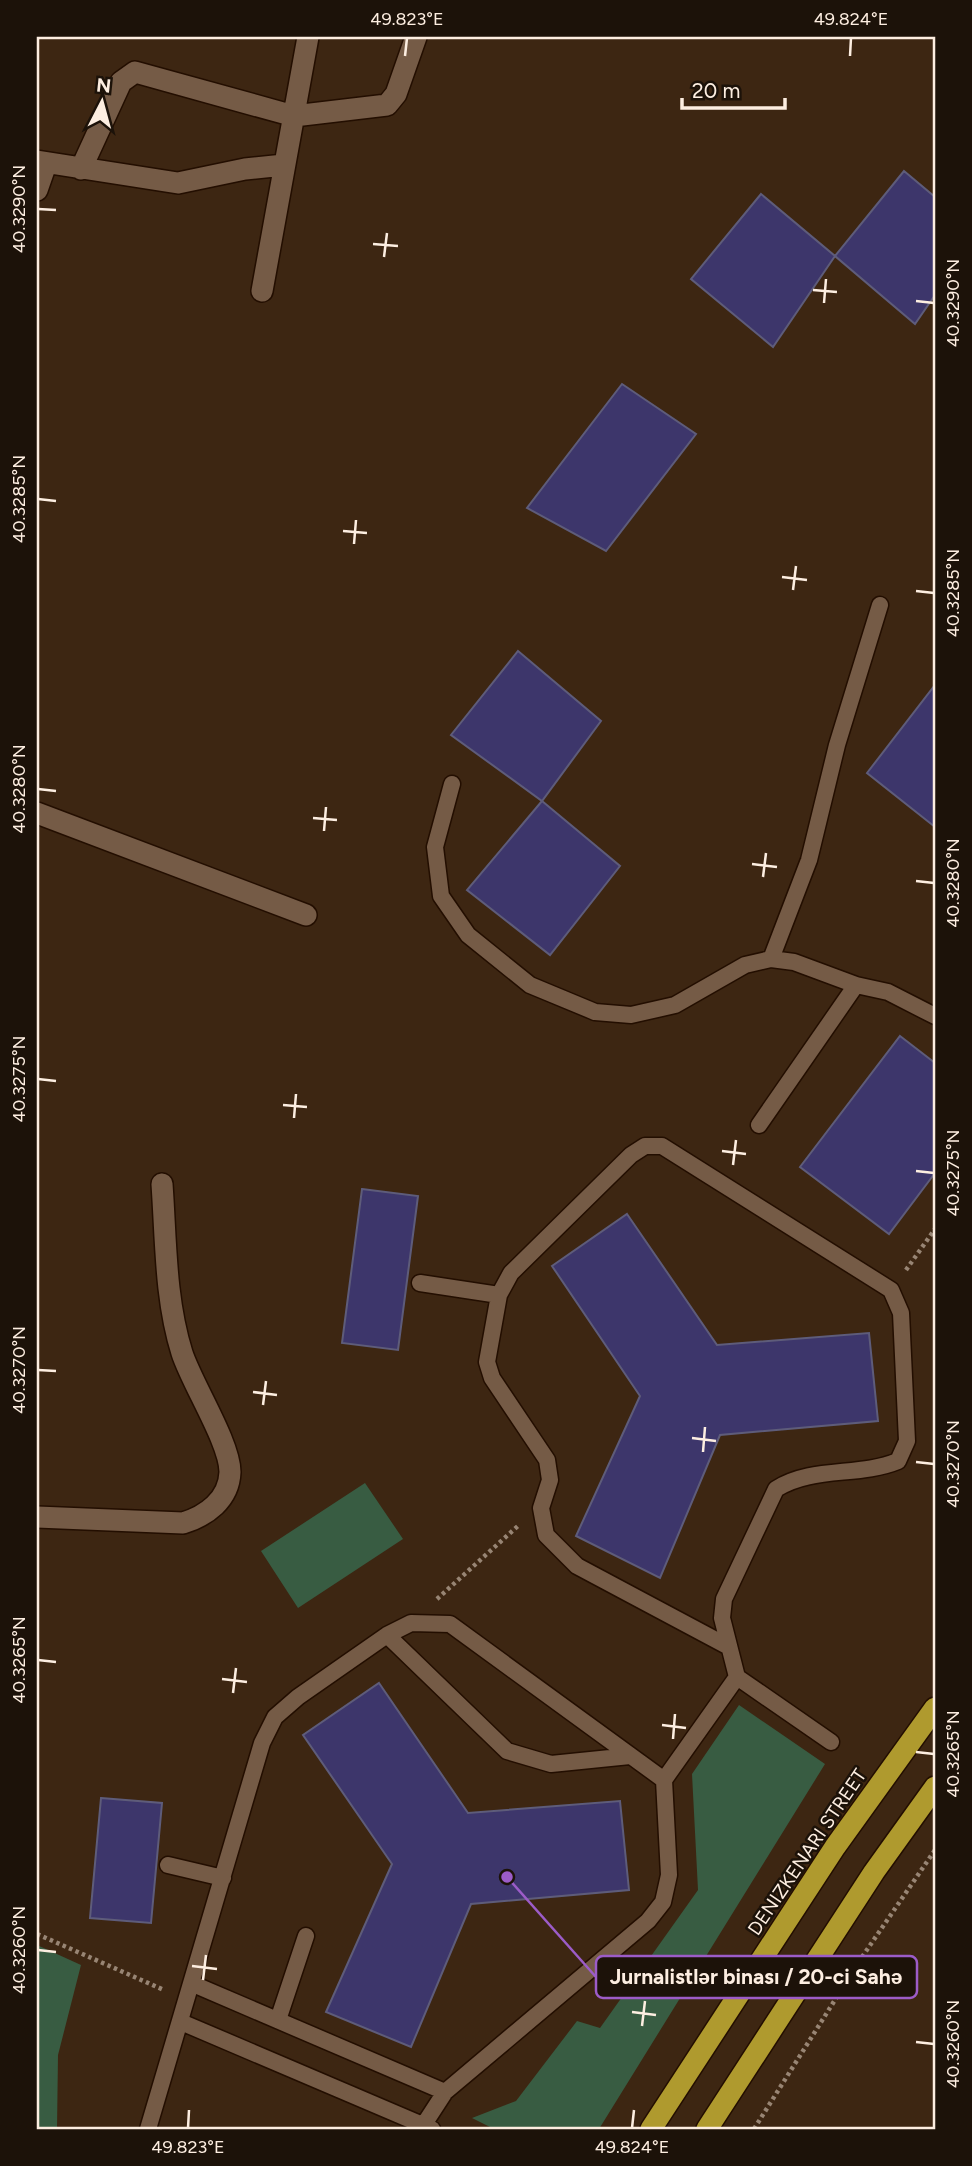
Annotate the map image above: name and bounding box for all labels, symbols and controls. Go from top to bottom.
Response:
text: 49.823°E [370,8,444,30]
text: 49.824°E [814,8,888,30]
north arrow [66,66,136,136]
scale bar [682,66,785,110]
text: N [95,73,112,98]
text: 20 m [692,78,740,103]
text: 40.3290°N [8,165,30,253]
text: 40.3290°N [942,259,964,347]
text: 40.3285°N [8,455,30,543]
text: 40.3285°N [942,549,964,637]
text: 40.3280°N [8,744,30,834]
text: 40.3280°N [942,838,964,928]
text: 40.3275°N [8,1036,30,1122]
text: 40.3275°N [942,1130,964,1216]
text: 40.3270°N [8,1326,30,1414]
text: 40.3270°N [942,1420,964,1508]
text: 40.3265°N [8,1616,30,1704]
text: 40.3265°N [942,1710,964,1798]
street label: DENIZKENARI STREET [743,1764,871,1939]
text: 40.3260°N [8,1906,30,1994]
callout: Jurnalistlər binası / 20-ci Sahə [596,1956,917,1998]
text: Jurnalistlər binası / 20-ci Sahə [610,1964,902,1989]
text: 40.3260°N [942,2000,964,2088]
text: 49.823°E [151,2136,225,2158]
text: 49.824°E [595,2136,669,2158]

